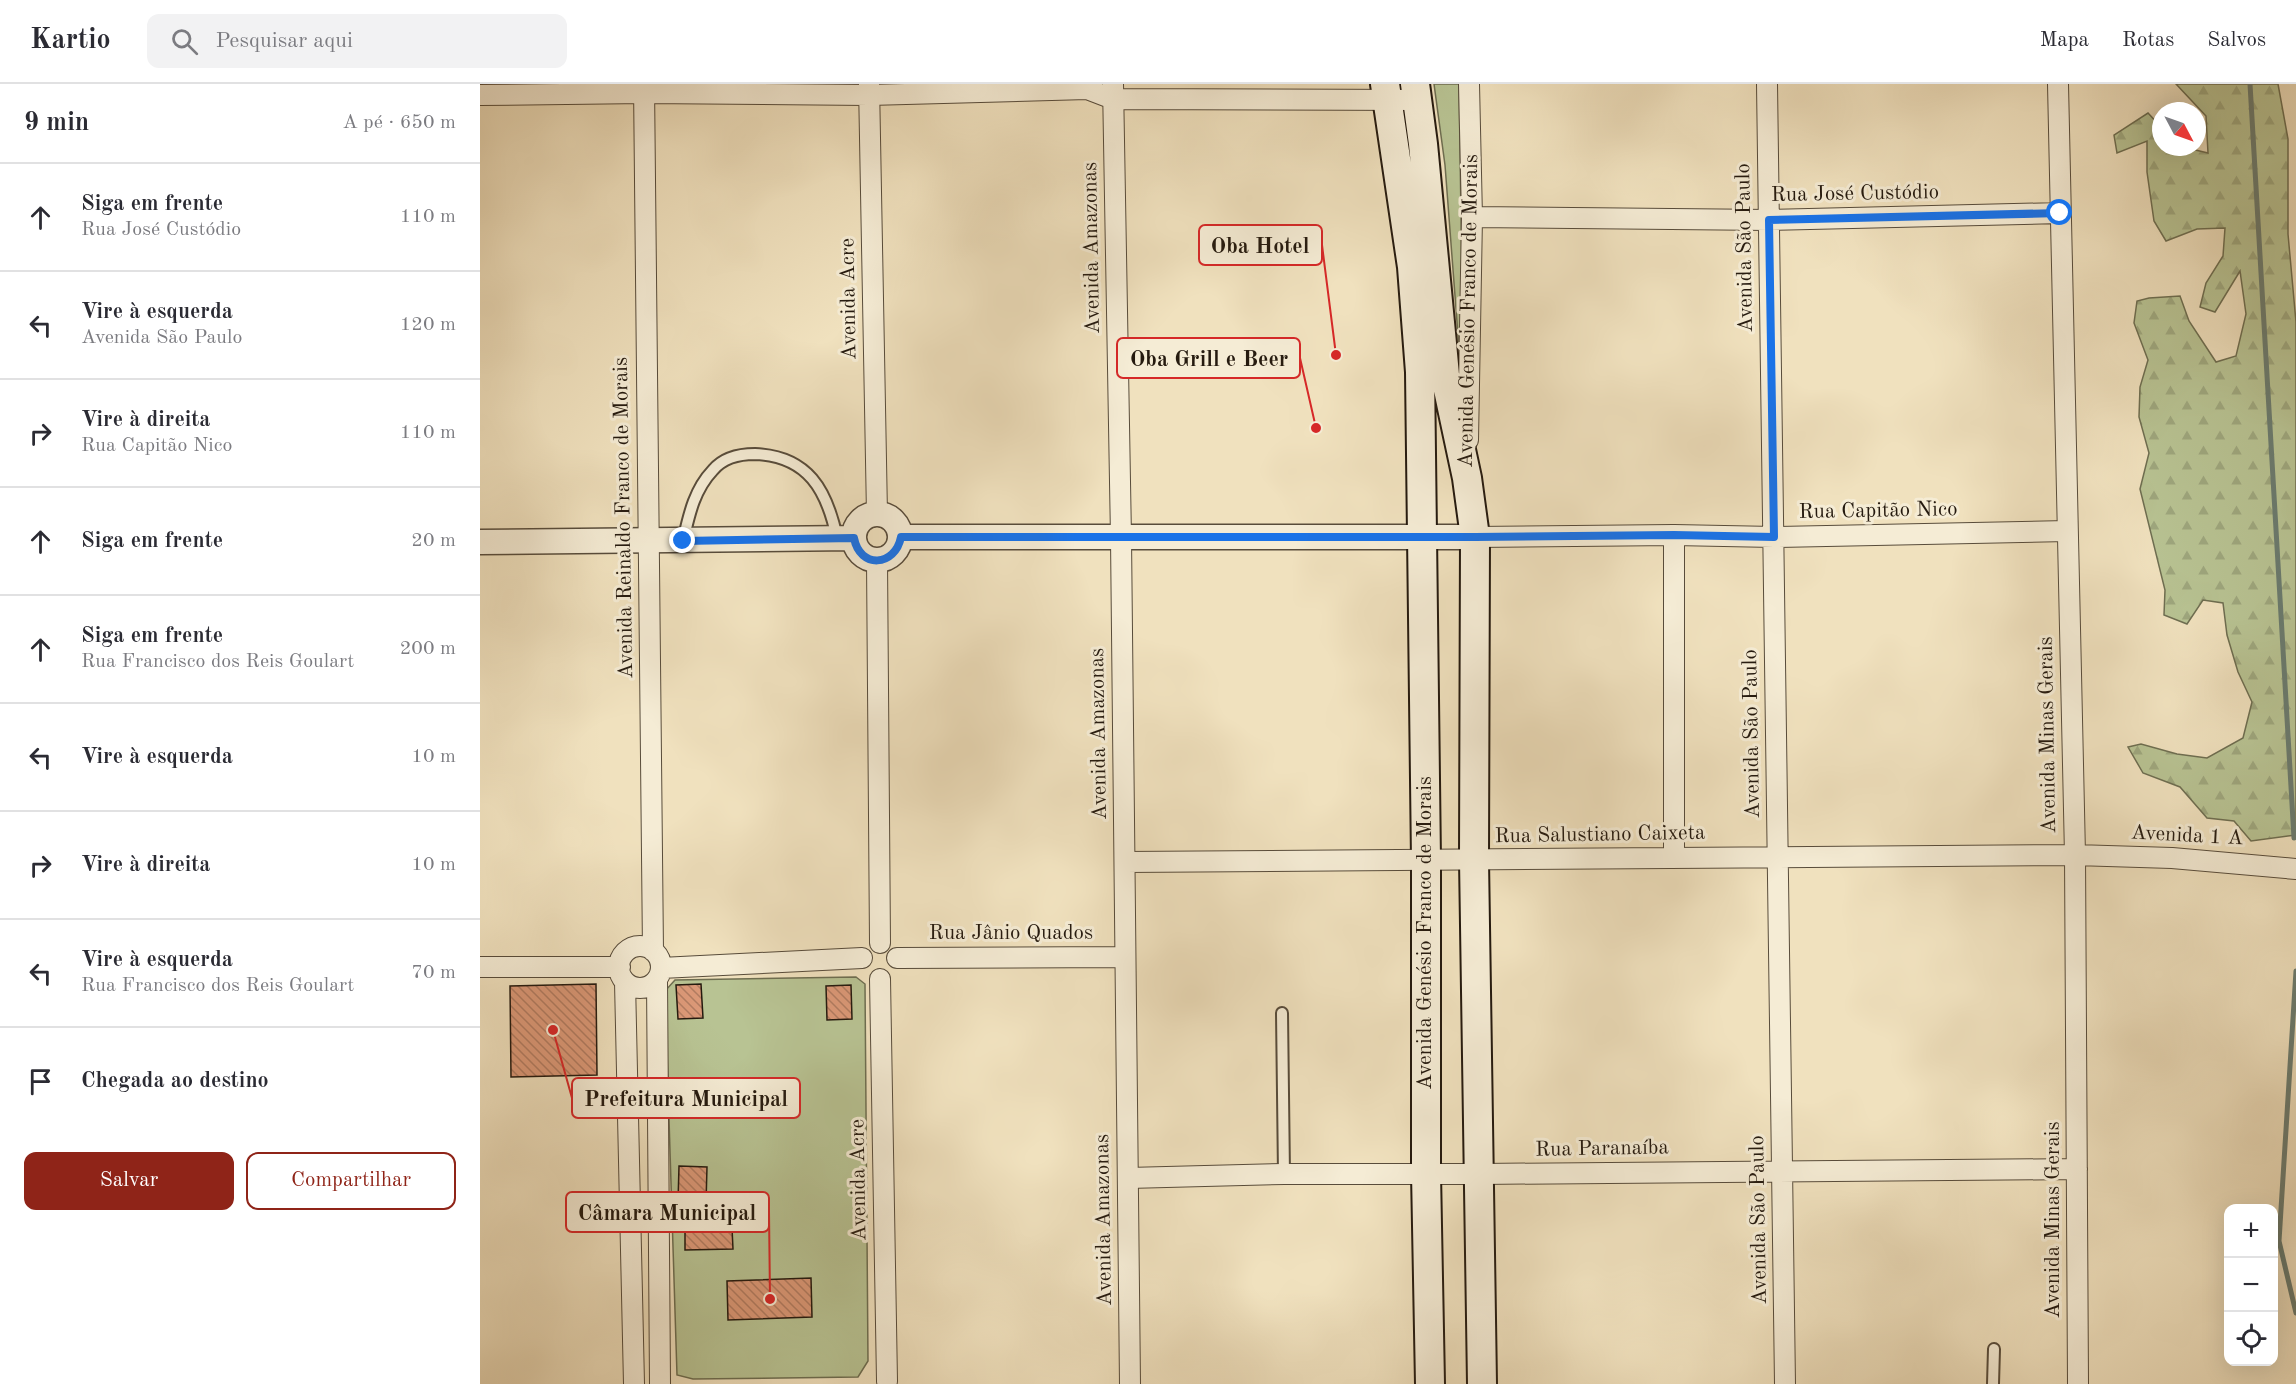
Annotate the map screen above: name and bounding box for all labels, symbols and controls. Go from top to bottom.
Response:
search box [147,14,567,68]
icon: search [168,25,201,58]
text: Kartio [30,27,111,55]
text: Pesquisar aqui [216,30,353,52]
text: Mapa [2040,30,2089,51]
text: Rotas [2122,30,2174,51]
text: Salvos [2207,30,2266,51]
north arrow [2152,102,2206,156]
text: 9 min [24,110,89,136]
text: A pé · 650 m [342,113,456,133]
street label: Avenida Genésio Franco de Morais [1456,154,1482,468]
street label: Avenida Amazonas [1080,162,1104,334]
street label: Avenida São Paulo [1733,163,1757,333]
street label: Rua José Custódio [1771,182,1939,206]
text: Siga em frente [81,193,223,215]
route start [2046,199,2072,225]
icon: ahead [24,201,57,234]
text: 110 m [400,207,456,227]
text: Rua José Custódio [81,220,241,240]
callout: Oba Hotel [1199,225,1322,265]
text: Oba Hotel [1210,236,1310,258]
street label: Avenida Acre [837,238,861,360]
text: Vire à esquerda [81,301,233,323]
icon: left [24,309,57,342]
text: 120 m [400,315,456,335]
text: Avenida São Paulo [81,328,242,348]
callout: Oba Grill e Beer [1117,338,1300,378]
text: Oba Grill e Beer [1130,349,1288,371]
street label: Avenida Reinaldo Franco de Morais [611,357,637,679]
text: Vire à direita [81,409,211,431]
icon: right [24,417,57,450]
text: 110 m [400,423,456,443]
text: Rua Capitão Nico [81,436,232,456]
street label: Rua Capitão Nico [1798,499,1958,523]
icon: ahead [24,525,57,558]
route end [669,527,695,553]
text: Siga em frente [81,530,223,552]
text: 20 m [411,531,456,551]
text: Siga em frente [81,625,223,647]
icon: ahead [24,633,57,666]
street label: Avenida Minas Gerais [2036,636,2060,834]
text: 200 m [400,639,456,659]
street label: Avenida Amazonas [1087,648,1111,820]
street label: Avenida São Paulo [1740,649,1764,819]
text: Rua Francisco dos Reis Goulart [81,652,354,672]
icon: left [24,741,57,774]
text: Vire à esquerda [81,746,233,768]
text: 10 m [411,747,456,767]
street label: Avenida Genésio Franco de Morais [1415,776,1436,1090]
street label: Rua Salustiano Caixeta [1494,823,1706,847]
street label: Avenida 1 A [2130,823,2244,849]
icon: right [24,849,57,882]
text: Vire à direita [81,854,211,876]
text: 10 m [411,855,456,875]
street label: Rua Jânio Quados [929,923,1093,944]
text: Vire à esquerda [81,949,233,971]
icon: left [24,957,57,990]
text: 70 m [411,963,456,983]
text: Rua Francisco dos Reis Goulart [81,976,354,996]
icon: arrive [24,1065,57,1098]
text: Chegada ao destino [81,1070,269,1092]
callout: Prefeitura Municipal [572,1078,800,1118]
text: Prefeitura Municipal [584,1089,788,1111]
street label: Avenida Acre [847,1119,871,1241]
street label: Avenida Minas Gerais [2043,1121,2064,1319]
street label: Avenida Amazonas [1092,1134,1116,1306]
street label: Avenida São Paulo [1747,1135,1771,1305]
street label: Rua Paranaíba [1535,1137,1669,1161]
button: Salvar [24,1152,234,1210]
button: Compartilhar [246,1152,456,1210]
callout: Câmara Municipal [566,1192,769,1232]
text: Câmara Municipal [578,1203,756,1225]
map controls [2224,1204,2278,1366]
button: + [2224,1204,2278,1258]
button: − [2224,1258,2278,1312]
button: locate [2224,1312,2278,1366]

